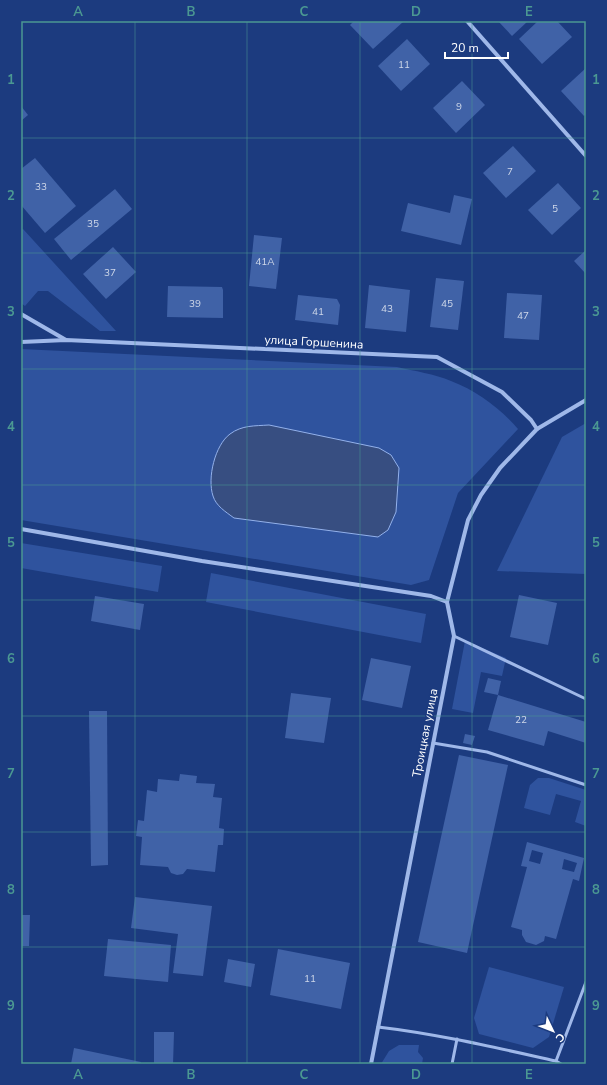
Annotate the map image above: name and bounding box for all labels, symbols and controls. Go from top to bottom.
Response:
text: A [73,3,83,21]
text: B [187,3,196,21]
text: C [300,3,309,21]
text: D [411,3,421,21]
text: E [525,3,533,21]
scale bar [445,34,508,60]
text: 20 m [451,40,479,56]
house number: 11 [398,58,410,72]
text: 1 [7,71,15,89]
text: 1 [592,71,600,89]
house number: 9 [456,100,462,114]
house number: 7 [507,165,513,179]
house number: 33 [35,180,47,194]
text: 2 [7,187,15,205]
text: 2 [592,187,600,205]
house number: 5 [552,202,558,216]
house number: 35 [87,217,99,231]
house number: 41А [255,255,275,269]
house number: 37 [104,266,116,280]
house number: 39 [189,297,201,311]
house number: 45 [441,297,453,311]
house number: 43 [381,302,393,316]
text: 3 [7,303,15,321]
text: 3 [592,303,600,321]
house number: 41 [312,305,324,319]
house number: 47 [517,309,529,323]
street label: улица Горшенина [264,331,364,353]
text: 4 [7,418,15,436]
text: 4 [592,418,600,436]
text: 5 [7,534,15,552]
text: 5 [592,534,600,552]
text: 6 [7,650,15,668]
text: 6 [592,650,600,668]
street label: Троицкая улица [409,687,441,779]
house number: 22 [515,713,527,727]
text: 7 [7,765,15,783]
text: 7 [592,765,600,783]
text: 8 [7,881,15,899]
text: 8 [592,881,600,899]
house number: 11 [304,972,316,986]
text: 9 [7,997,15,1015]
text: 9 [592,997,600,1015]
north arrow [533,1011,573,1051]
text: С [552,1030,568,1046]
text: A [73,1066,83,1084]
text: B [187,1066,196,1084]
text: C [300,1066,309,1084]
text: D [411,1066,421,1084]
text: E [525,1066,533,1084]

